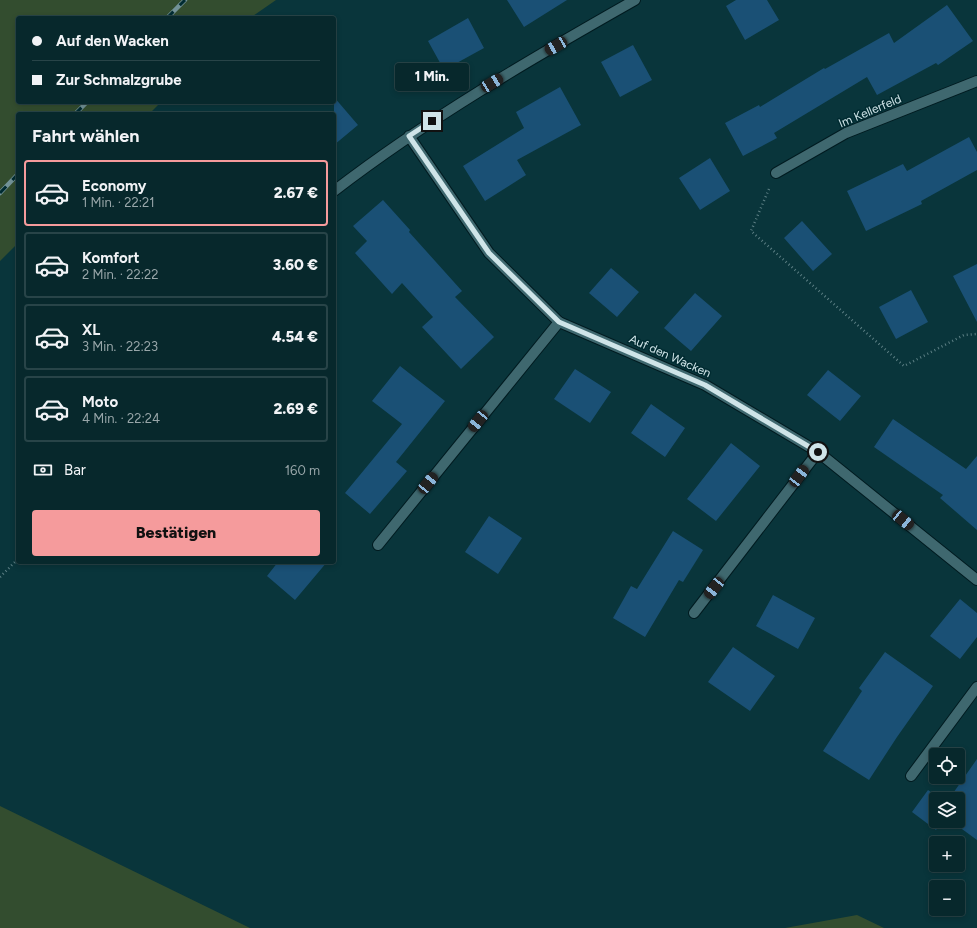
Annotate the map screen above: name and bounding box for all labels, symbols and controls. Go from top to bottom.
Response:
text: Auf den Wacken [56,32,169,50]
car [543,35,569,57]
callout: 1 Min. [395,63,469,91]
text: 1 Min. [415,69,449,84]
text: Zur Schmalzgrube [56,71,182,89]
car [479,72,505,94]
street label: Im Kellerfeld [837,92,903,130]
route end [423,112,441,130]
text: Fahrt wählen [32,125,139,147]
icon: car [34,175,70,211]
text: Economy [82,177,147,195]
text: 2.67 € [274,184,318,202]
text: 1 Min. · 22:21 [82,195,155,210]
icon: car [34,247,70,283]
text: Komfort [82,249,139,267]
text: 3.60 € [273,256,318,274]
text: 2 Min. · 22:22 [82,267,159,282]
icon: car [34,319,70,355]
text: XL [82,321,100,339]
text: 4.54 € [272,328,318,346]
street label: Auf den Wacken [627,332,713,380]
text: 3 Min. · 22:23 [82,339,158,354]
icon: car [34,391,70,427]
text: Moto [82,393,118,411]
text: 2.69 € [273,400,318,418]
car [466,408,490,434]
text: 4 Min. · 22:24 [82,411,160,426]
route start [809,443,827,461]
icon: cash [32,459,54,481]
text: Bar [64,461,86,479]
text: 160 m [285,463,320,478]
car [787,463,811,489]
car [416,470,440,496]
car [890,508,916,532]
button: Bestätigen [32,510,320,556]
car [702,575,726,601]
map controls [929,748,965,916]
button: locate [929,748,965,784]
button: layers [929,792,965,828]
button: + [929,836,965,872]
button: − [929,880,965,916]

